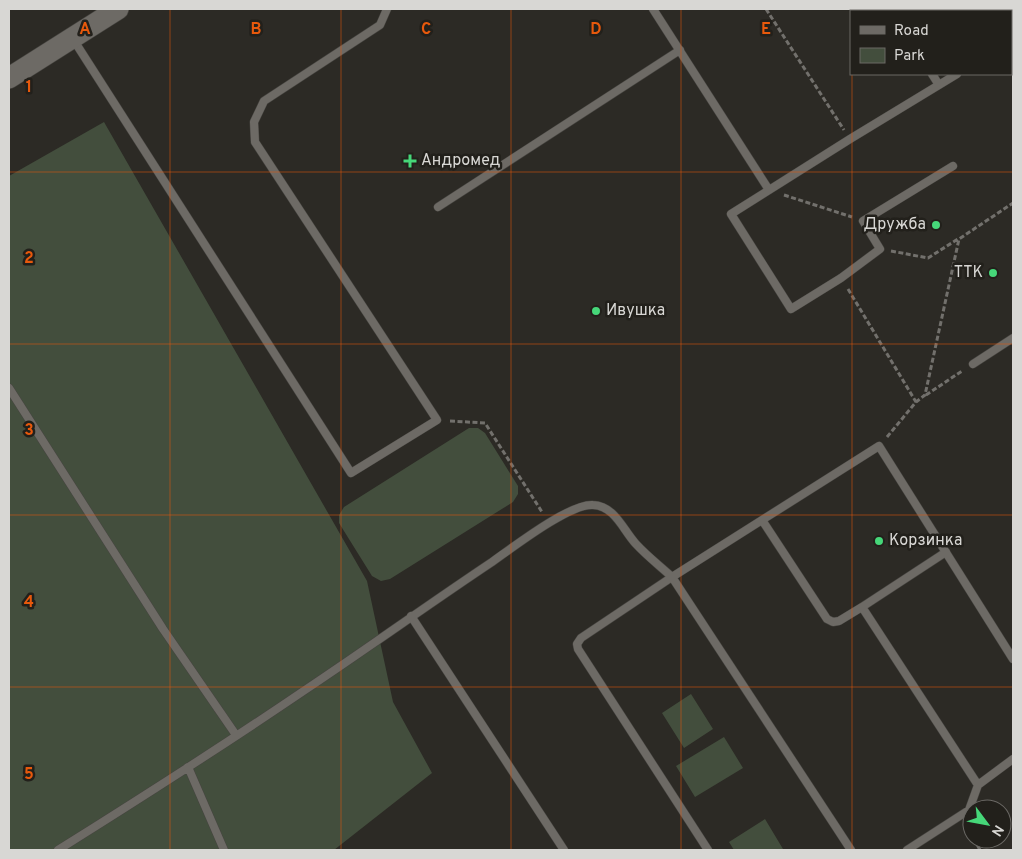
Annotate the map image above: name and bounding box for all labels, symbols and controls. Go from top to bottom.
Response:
legend [850,10,1012,75]
text: A [79,20,91,40]
text: B [250,20,262,40]
text: C [421,20,431,40]
text: D [590,20,602,40]
text: E [761,20,771,40]
text: Road [894,22,929,41]
text: Park [894,47,925,66]
text: 1 [26,78,32,98]
place label: Андромед [421,151,500,171]
marker: Андромед [403,154,417,168]
place label: Дружба [864,215,926,235]
marker: Дружба [930,219,942,231]
text: 2 [24,249,34,269]
place label: ТТК [954,263,983,283]
marker: ТТК [987,267,999,279]
place label: Ивушка [606,301,665,321]
marker: Ивушка [590,305,602,317]
text: 3 [24,421,34,441]
place label: Корзинка [889,531,962,551]
marker: Корзинка [873,535,885,547]
text: 4 [24,593,34,613]
text: 5 [24,765,34,785]
north arrow [962,799,1012,849]
text: N [987,821,1007,839]

